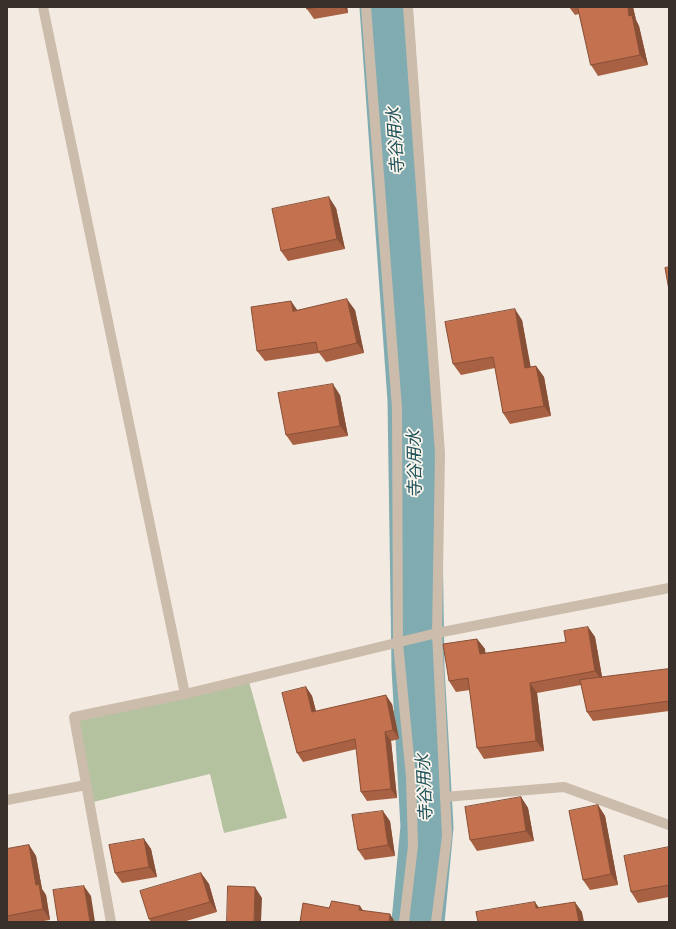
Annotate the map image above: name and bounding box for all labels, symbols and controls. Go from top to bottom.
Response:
water label: 寺谷用水 [383,106,409,176]
water label: 寺谷用水 [404,430,426,498]
water label: 寺谷用水 [413,754,437,822]

